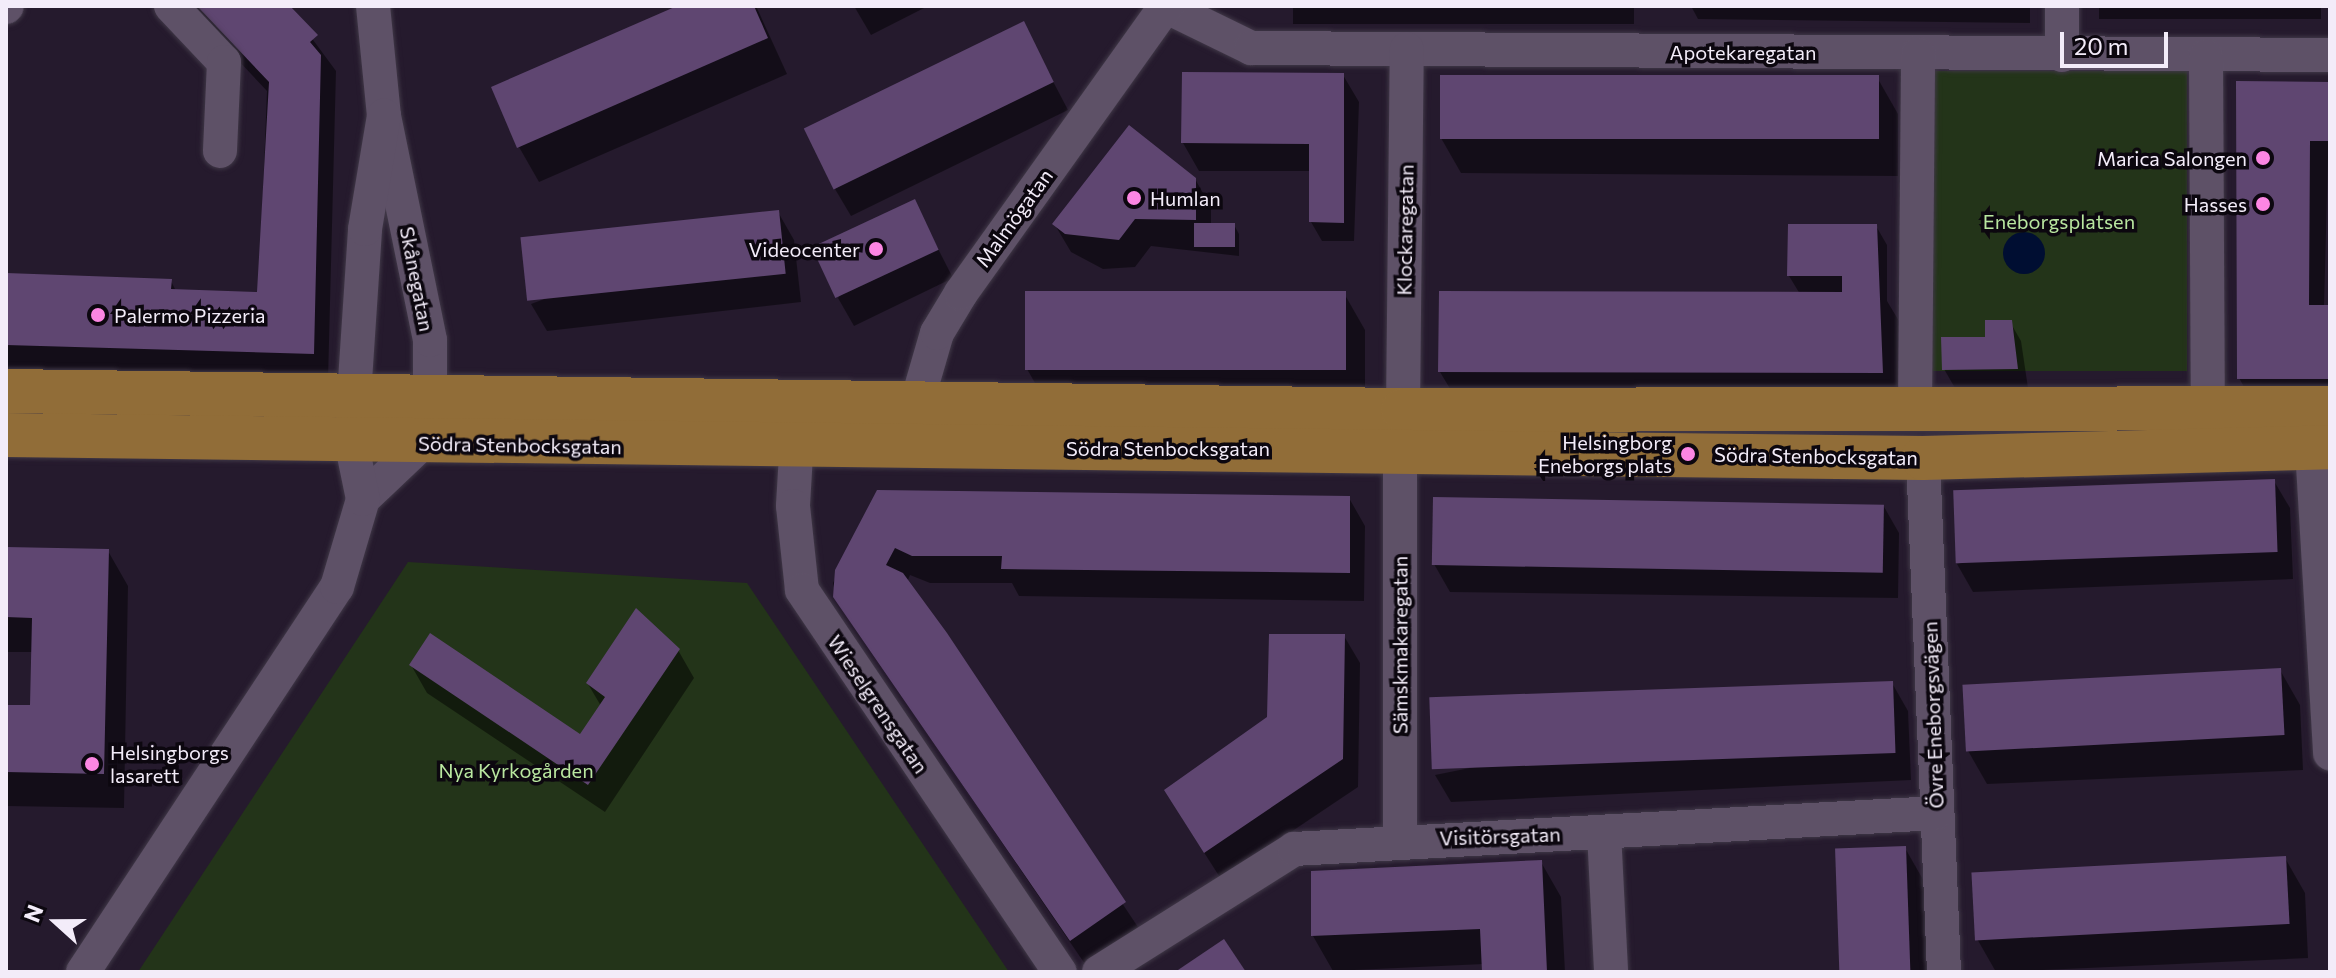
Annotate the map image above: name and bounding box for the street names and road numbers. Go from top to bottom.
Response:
street label: Apotekaregatan [1670,40,1816,64]
street label: Malmögatan [970,164,1058,272]
street label: Klockaregatan [1392,164,1418,296]
street label: Skånegatan [395,225,439,333]
street label: Södra Stenbocksgatan [418,431,622,459]
street label: Södra Stenbocksgatan [1066,436,1270,460]
street label: Södra Stenbocksgatan [1714,442,1918,470]
street label: Sämskmakaregatan [1388,556,1412,734]
street label: Övre Eneborgsvägen [1918,621,1948,809]
street label: Wieselgrensgatan [823,630,933,778]
street label: Visitörsgatan [1439,822,1561,850]

